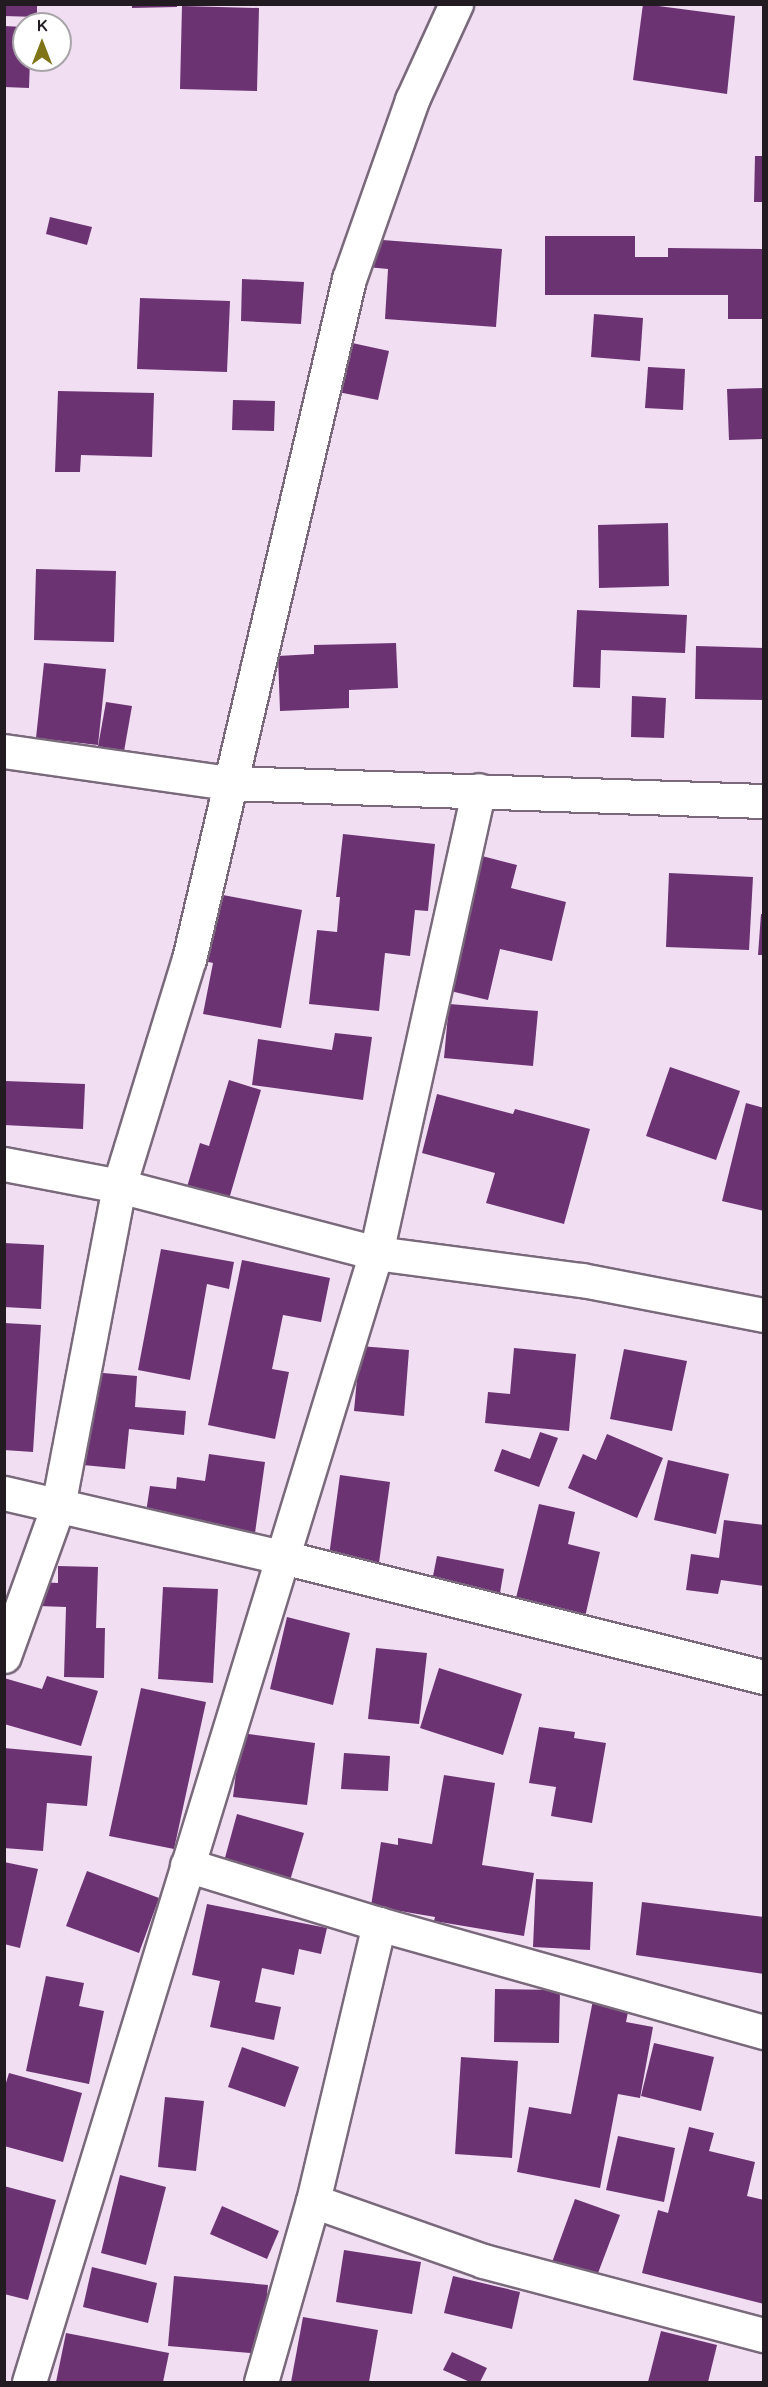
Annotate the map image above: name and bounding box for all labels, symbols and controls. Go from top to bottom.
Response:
north arrow [12,12,72,72]
text: K [37,16,47,36]

